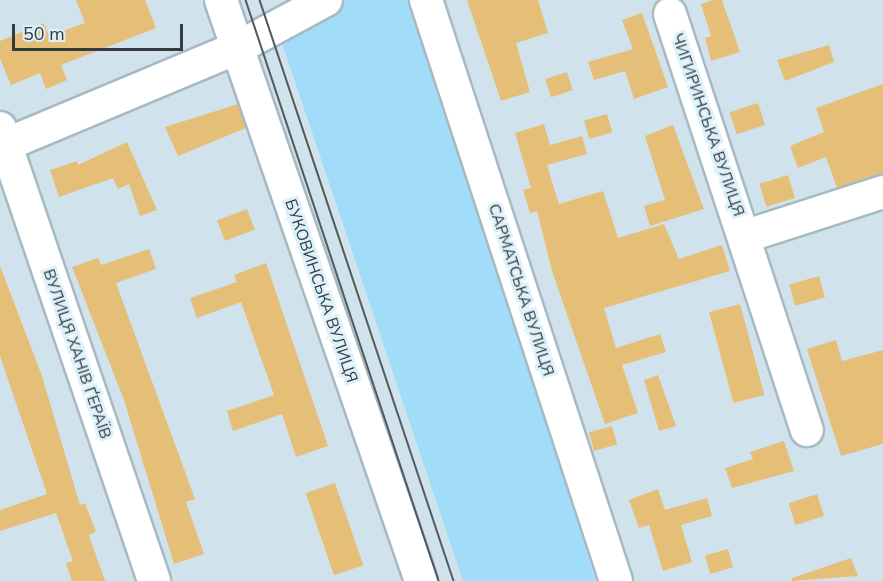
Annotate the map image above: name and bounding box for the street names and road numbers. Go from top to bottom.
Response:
street label: ЧИГИРИНСЬКА ВУЛИЦЯ [668,31,748,219]
street label: БУКОВИНСЬКА ВУЛИЦЯ [281,197,361,385]
street label: САРМАТСЬКА ВУЛИЦЯ [484,201,558,379]
street label: ВУЛИЦЯ ХАНІВ ҐЕРАЇВ [39,267,115,441]

